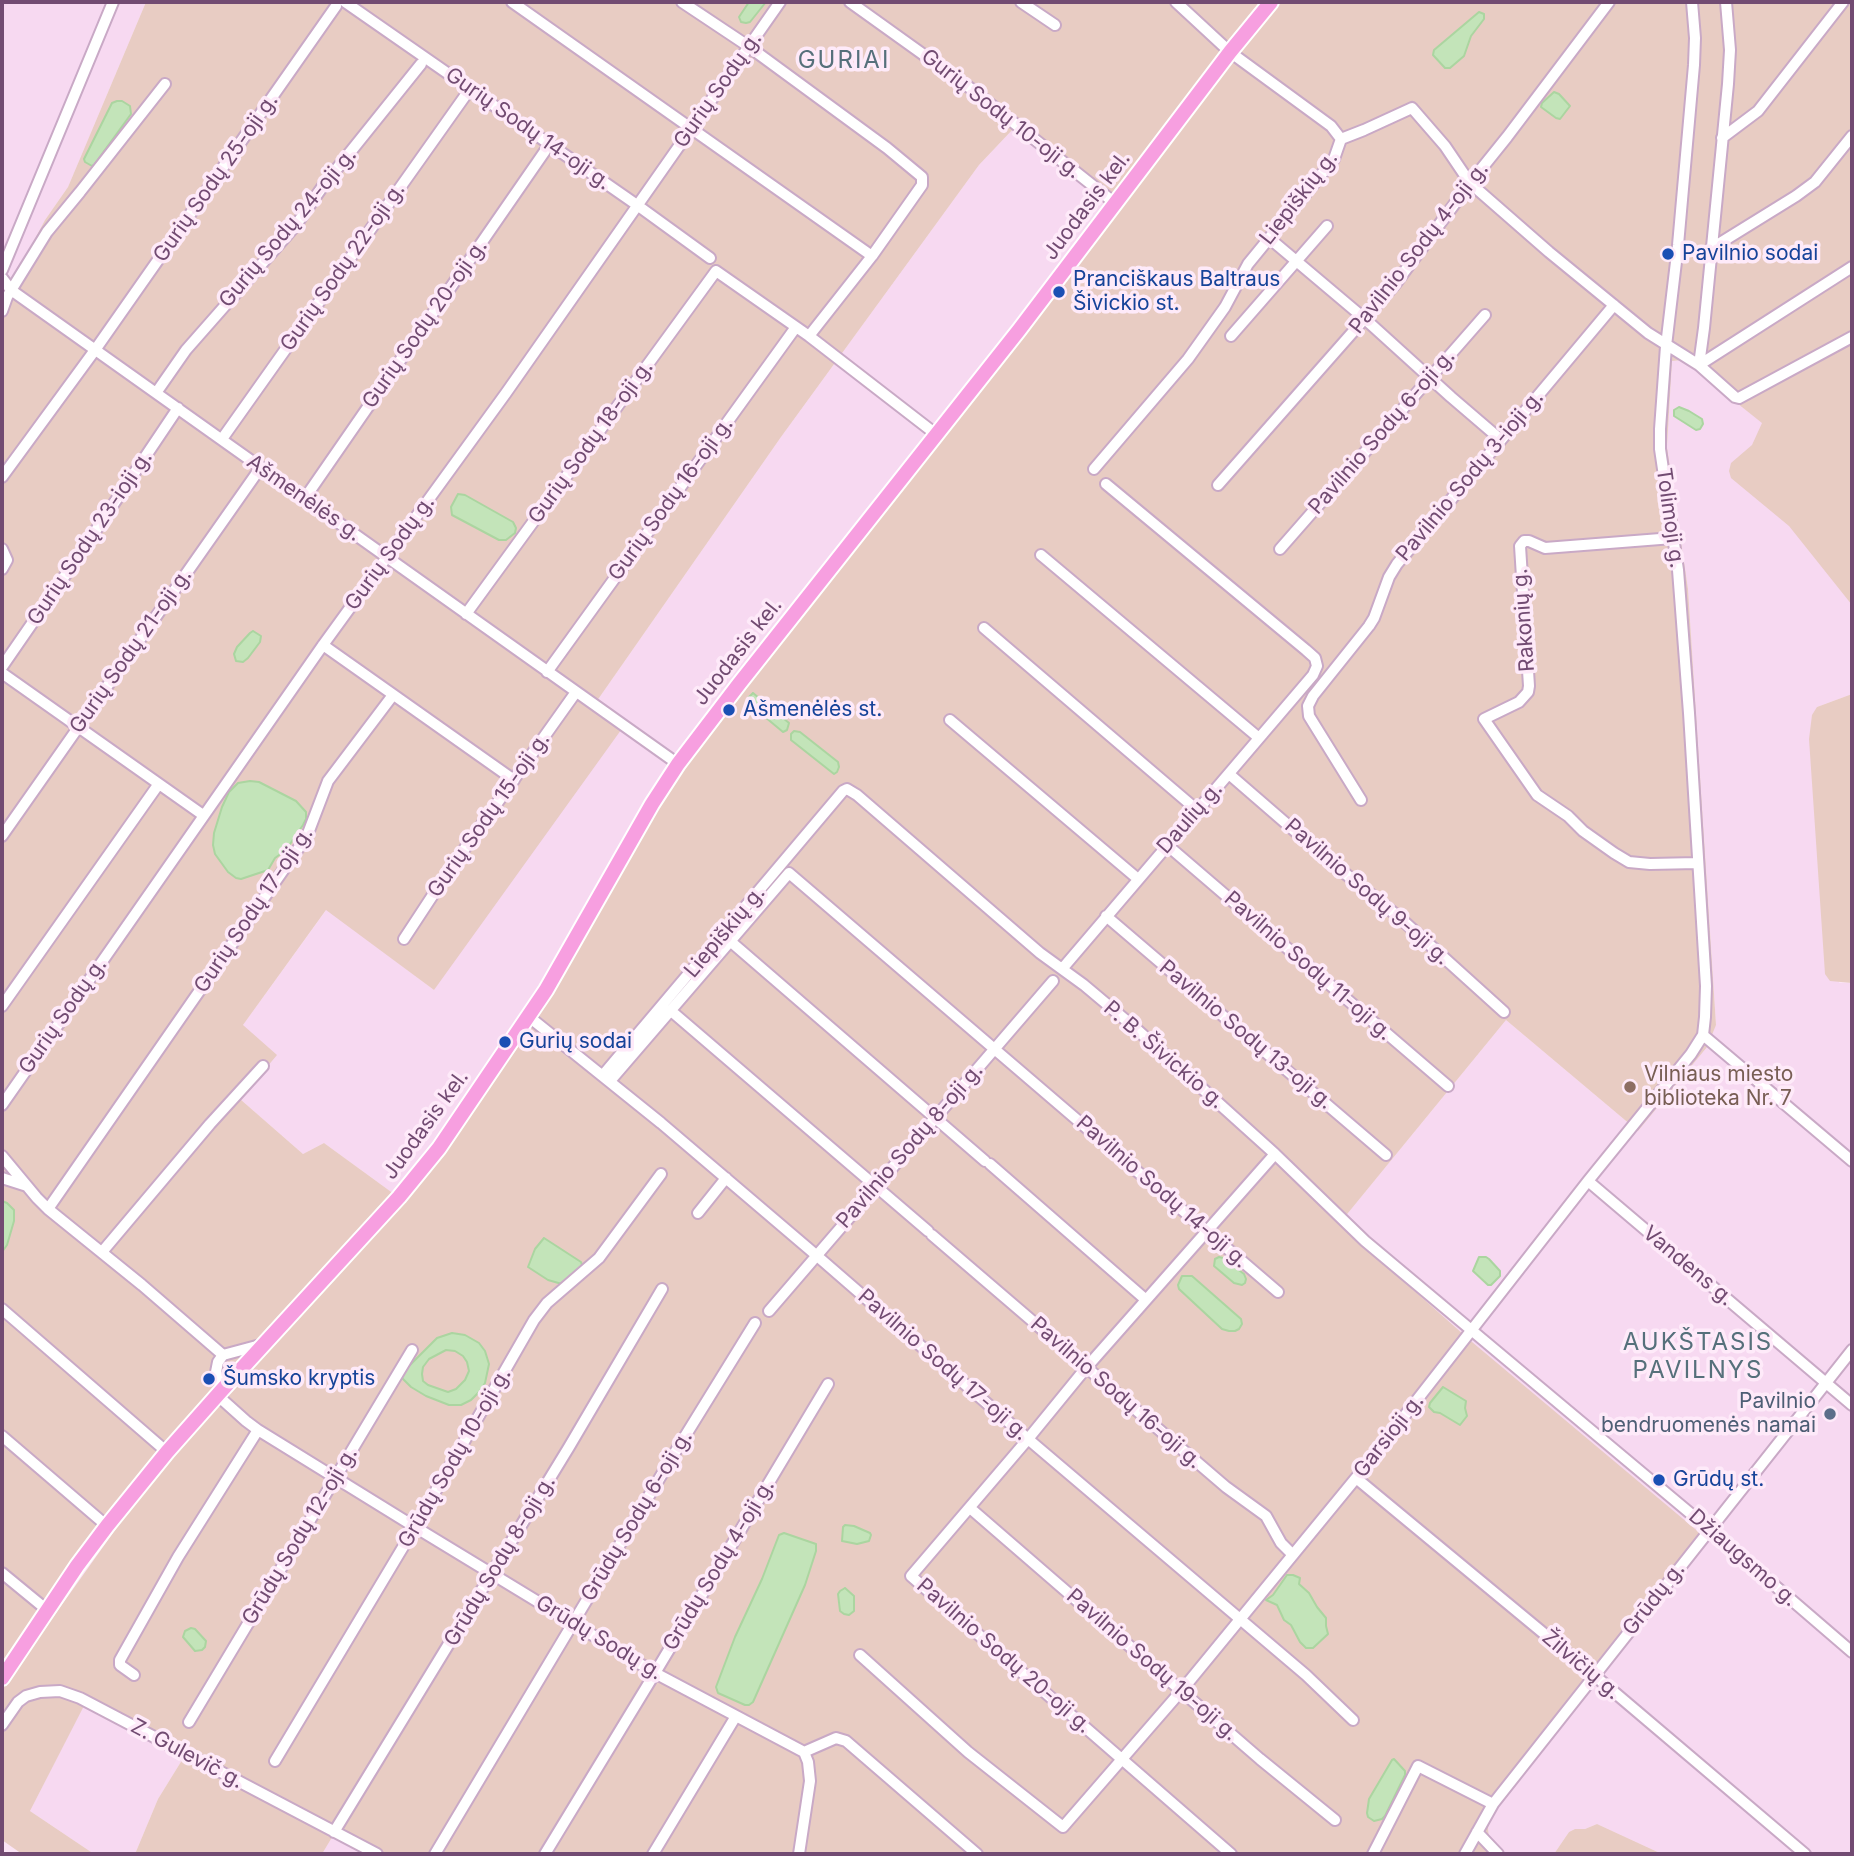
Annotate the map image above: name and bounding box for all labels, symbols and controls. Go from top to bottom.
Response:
street label: Gurių Sodų g. [669,27,767,153]
street label: Gurių Sodų 10-oji g. [916,44,1086,184]
district label: GURIAI [798,47,890,75]
street label: Gurių Sodų 14-oji g. [440,62,616,196]
street label: Gurių Sodų 25-oji g. [148,89,284,267]
street label: Gurių Sodų 24-oji g. [214,143,362,313]
street label: Liepiškių g. [1255,146,1343,250]
street label: Juodasis kel. [1038,147,1136,265]
street label: Pavilnio Sodų 4-oji g. [1344,157,1494,339]
street label: Gurių Sodų 22-oji g. [275,178,411,356]
street label: Gurių Sodų 20-oji g. [357,235,493,413]
place label: Pavilnio sodai [1682,241,1818,267]
marker: Pavilnio sodai [1660,246,1676,262]
place label: Pranciškaus Baltraus Šivickio st. [1073,267,1280,317]
marker: Pranciškaus Baltraus Šivickio st. [1051,284,1067,300]
street label: Pavilnio Sodų 6-oji g. [1303,344,1461,520]
street label: Gurių Sodų 18-oji g. [523,355,659,529]
street label: Pavilnio Sodų 3-ioji g. [1391,385,1549,567]
street label: Gurių Sodų 16-oji g. [603,412,739,586]
street label: Gurių Sodų 23-ioji g. [22,446,158,630]
street label: Ašmenėlės g. [242,449,366,547]
street label: Tolimoji g. [1651,466,1689,570]
street label: Gurių Sodų g. [340,491,440,615]
street label: Gurių Sodų 21-oji g. [65,564,197,738]
street label: Rakonių g. [1508,567,1540,673]
street label: Juodasis kel. [688,593,788,711]
place label: Ašmenėlės st. [743,697,882,723]
marker: Ašmenėlės st. [721,702,737,718]
street label: Gurių Sodų 15-oji g. [423,728,555,902]
street label: Daulių g. [1152,777,1228,859]
street label: Pavilnio Sodų 9-oji g. [1279,813,1455,971]
street label: Gurių Sodų 17-oji g. [189,822,319,998]
street label: Liepiškių g. [679,881,771,983]
street label: Pavilnio Sodų 11-oji g. [1219,886,1397,1046]
street label: Gurių Sodų g. [14,953,112,1079]
street label: Pavilnio Sodų 13-oji g. [1154,955,1338,1115]
street label: P. B. Šivickio g. [1098,996,1230,1114]
place label: Gurių sodai [519,1029,632,1055]
marker: Gurių sodai [497,1034,513,1050]
street label: Pavilnio Sodų 8-oji g. [831,1058,989,1234]
place label: Vilniaus miesto biblioteka Nr. 7 [1644,1062,1793,1112]
street label: Juodasis kel. [378,1065,474,1185]
marker: Vilniaus miesto biblioteka Nr. 7 [1622,1079,1638,1095]
street label: Pavilnio Sodų 14-oji g. [1071,1110,1253,1274]
street label: Vandens g. [1637,1221,1739,1311]
street label: Pavilnio Sodų 17-oji g. [853,1284,1033,1446]
street label: Pavilnio Sodų 16-oji g. [1025,1312,1207,1474]
district label: AUKŠTASIS PAVILNYS [1624,1329,1772,1385]
street label: Grūdų Sodų 10-oji g. [393,1364,517,1552]
place label: Šumsko kryptis [223,1366,375,1392]
marker: Šumsko kryptis [201,1371,217,1387]
street label: Garsioji g. [1349,1389,1429,1483]
place label: Pavilnio bendruomenės namai [1601,1389,1816,1439]
marker: Pavilnio bendruomenės namai [1822,1406,1838,1422]
street label: Grūdų Sodų 6-oji g. [576,1426,698,1606]
street label: Grūdų Sodų 12-oji g. [237,1442,363,1630]
place label: Grūdų st. [1673,1467,1764,1493]
street label: Grūdų Sodų 8-oji g. [439,1471,561,1651]
marker: Grūdų st. [1651,1472,1667,1488]
street label: Grūdų Sodų 4-oji g. [658,1475,780,1655]
street label: Džiaugsmo g. [1683,1504,1803,1612]
street label: Grūdų g. [1618,1557,1690,1641]
street label: Pavilnio Sodų 20-oji g. [911,1573,1097,1739]
street label: Pavilnio Sodų 19-oji g. [1061,1584,1243,1746]
street label: Grūdų Sodų g. [531,1590,667,1686]
street label: Žilvičių g. [1537,1625,1625,1705]
street label: Z. Gulevič g. [126,1714,248,1794]

